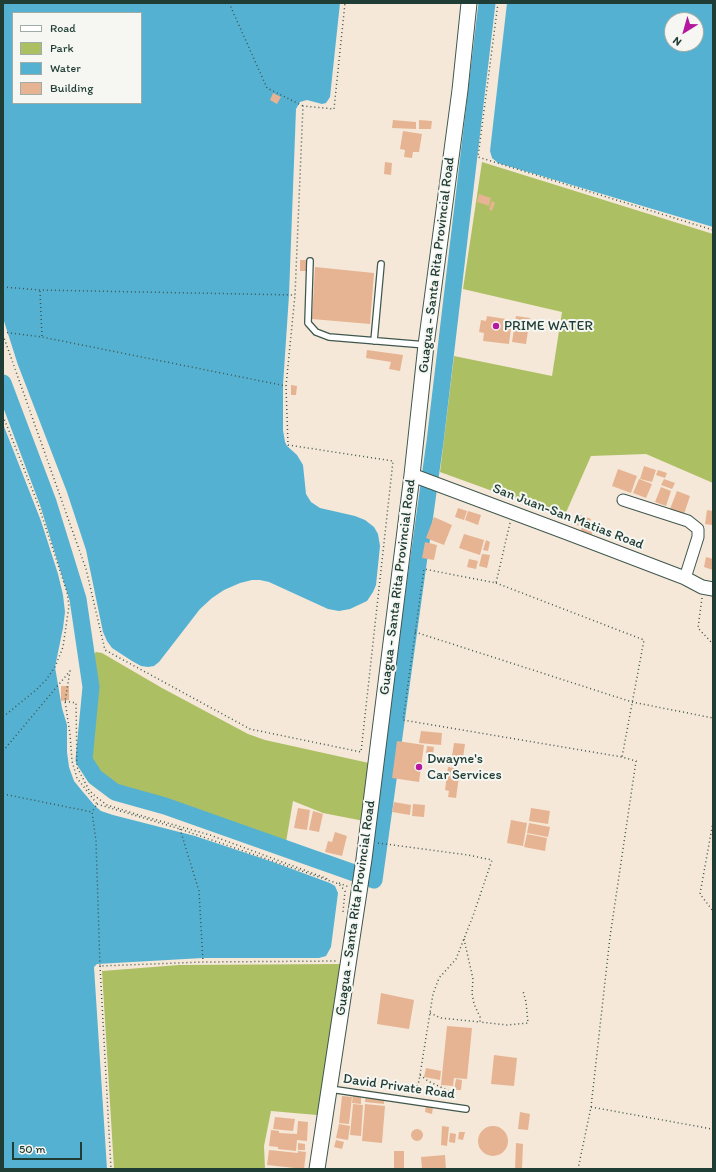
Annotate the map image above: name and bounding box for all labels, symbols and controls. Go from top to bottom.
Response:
legend [12,12,142,104]
north arrow [664,12,704,52]
text: Road [50,21,76,35]
text: N [670,34,684,49]
text: Park [50,41,74,55]
text: Water [50,61,81,75]
text: Building [50,81,93,95]
street label: Guagua - Santa Rita Provincial Road [415,156,459,374]
place label: PRIME WATER [504,318,593,334]
marker: PRIME WATER [491,321,501,331]
street label: Guagua - Santa Rita Provincial Road [376,478,420,696]
street label: San Juan-San Matias Road [490,480,646,554]
place label: Dwayne's Car Services [427,751,502,784]
marker: Dwayne's Car Services [414,762,424,772]
street label: Guagua - Santa Rita Provincial Road [333,799,379,1017]
street label: David Private Road [342,1071,456,1103]
scale bar [14,1134,84,1160]
text: 50 m [19,1142,45,1156]

